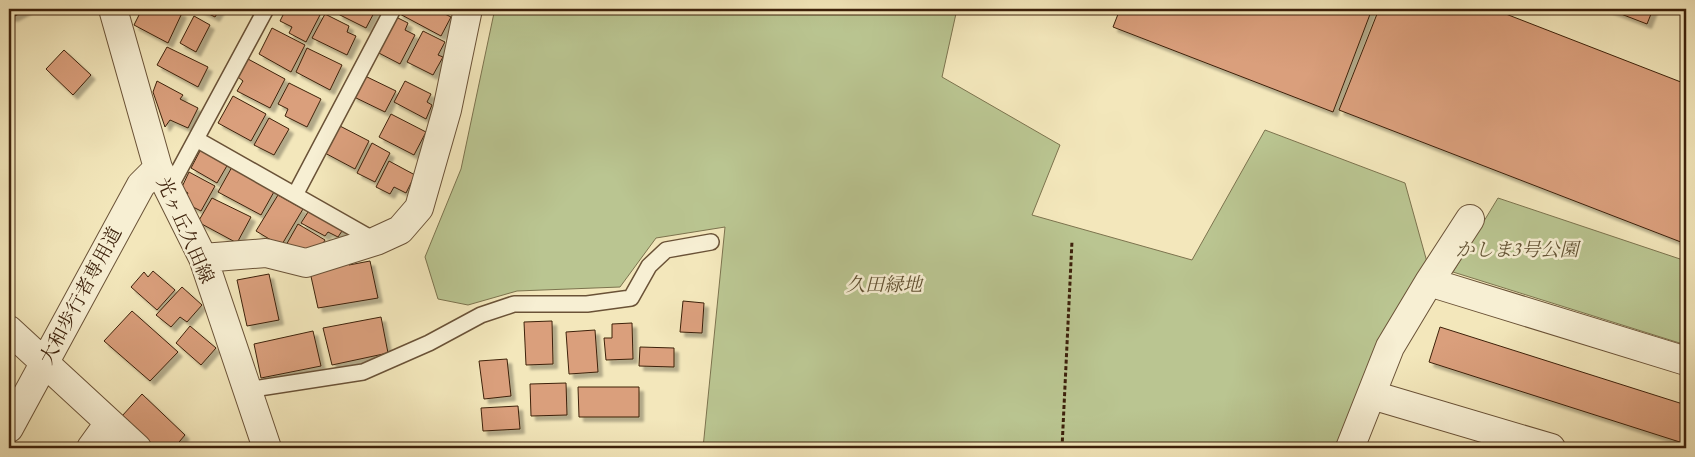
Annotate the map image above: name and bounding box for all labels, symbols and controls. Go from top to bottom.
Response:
street label: 光ヶ丘久田線 [151,173,220,287]
street label: 大和歩行者専用道 [34,222,127,368]
park label: かしま3号公園 [1455,237,1582,262]
park label: 久田緑地 [846,272,924,297]

